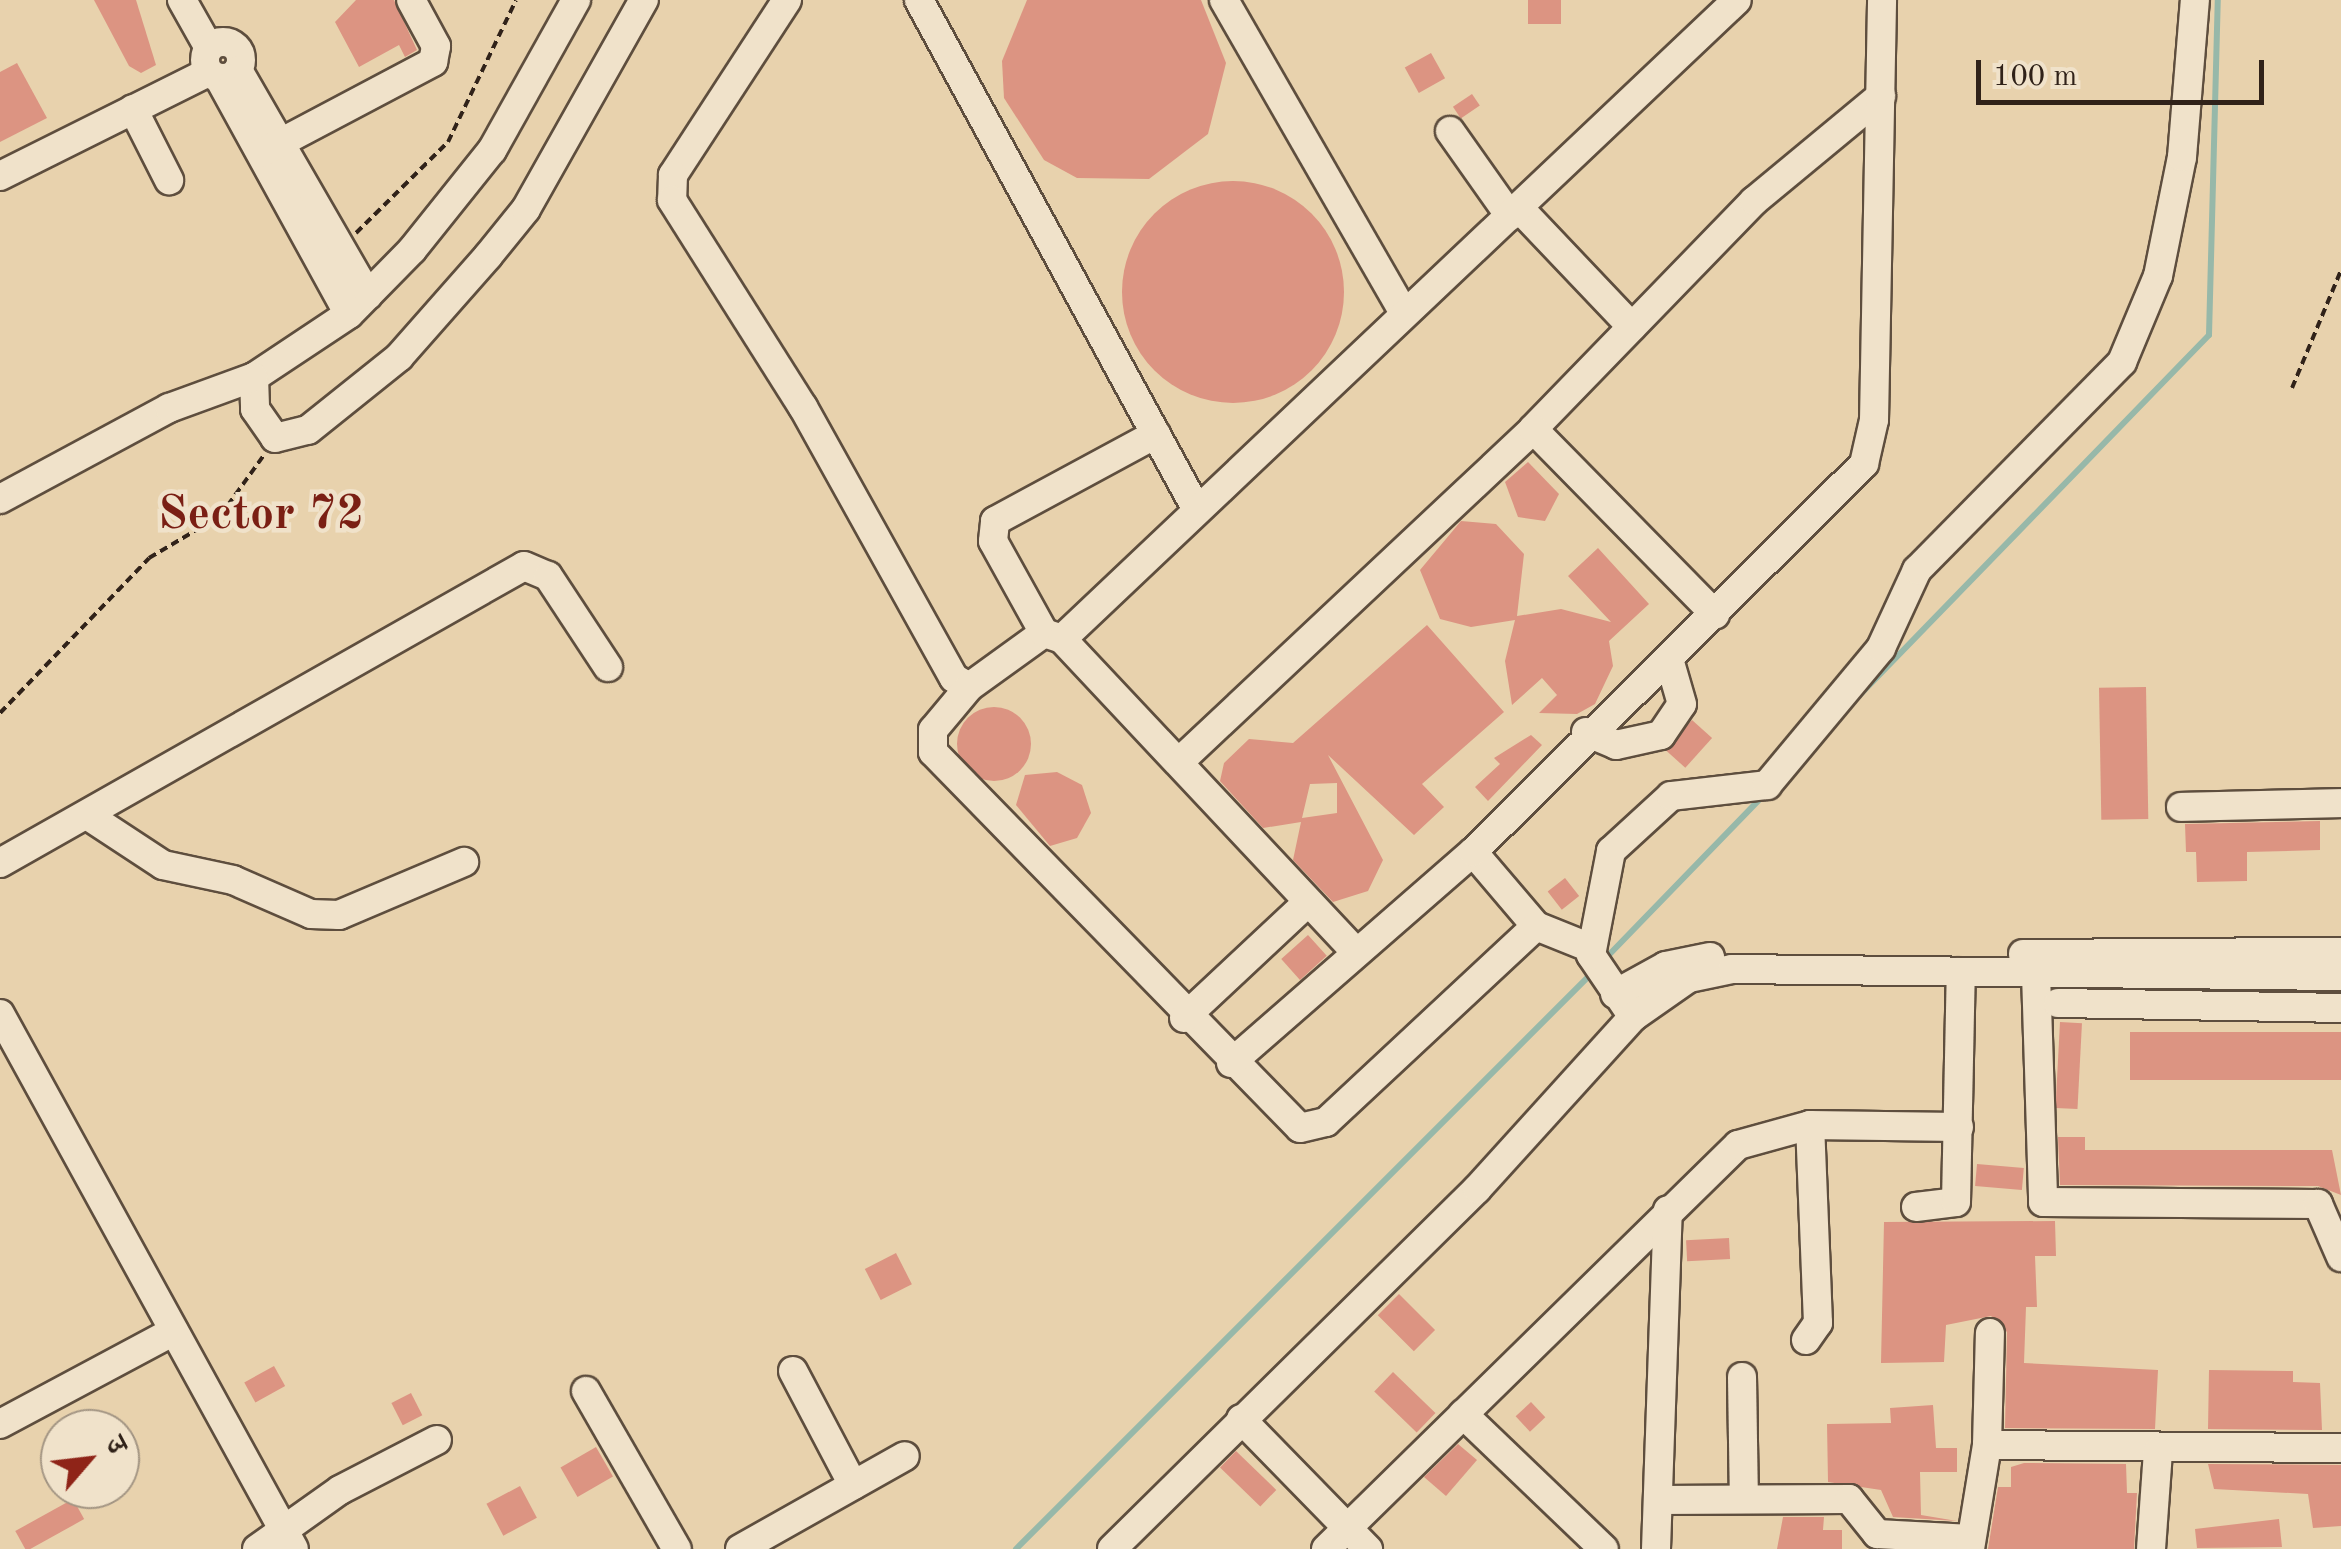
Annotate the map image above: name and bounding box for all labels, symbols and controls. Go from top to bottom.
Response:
scale bar [1981,40,2268,102]
text: 100 m [1993,62,2077,92]
district label: Sector 72 [158,487,364,545]
north arrow [40,1409,140,1509]
text: उ [99,1433,130,1459]

